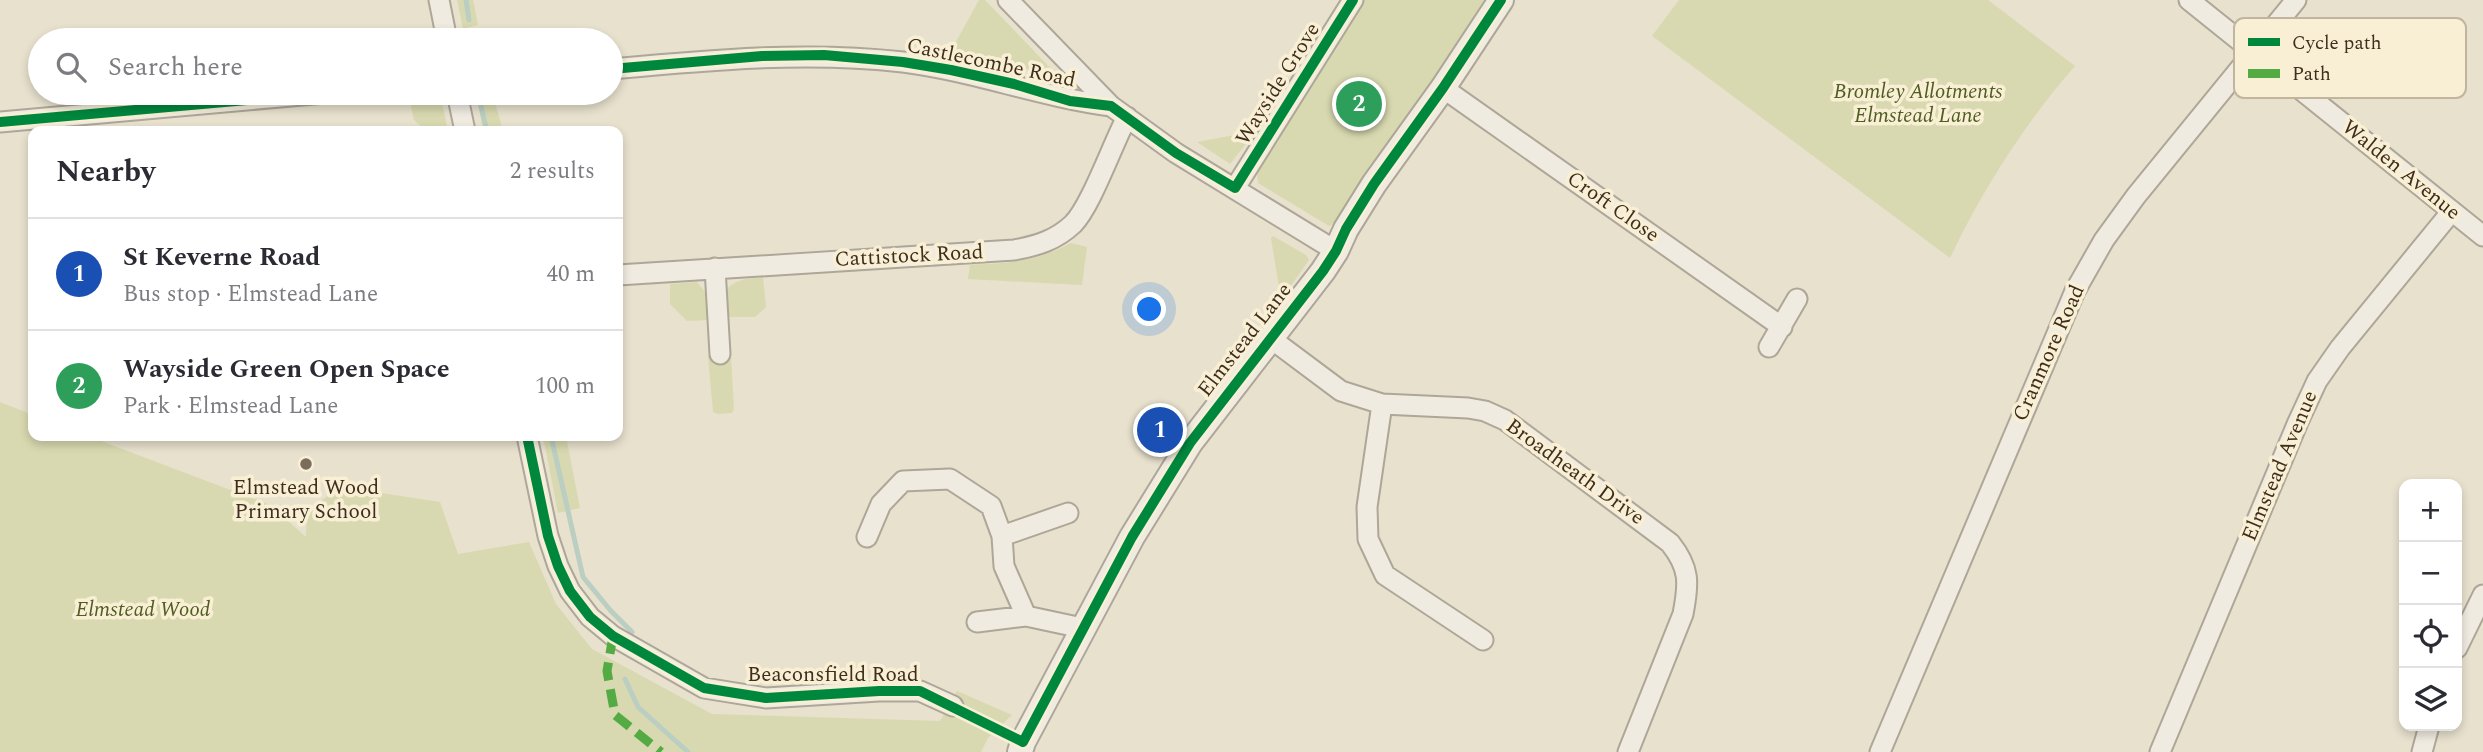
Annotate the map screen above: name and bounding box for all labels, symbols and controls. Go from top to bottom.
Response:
street label: Wayside Grove [1228,16,1328,152]
legend [2234,18,2466,98]
search box [28,28,623,105]
street label: Castlecombe Road [904,29,1078,97]
text: Cycle path [2292,29,2382,58]
text: Search here [108,47,243,87]
icon: search [52,48,90,86]
text: Path [2292,60,2331,89]
park label: Bromley Allotments Elmstead Lane [1834,76,2003,132]
pin: 2 [1336,78,1382,130]
street label: Walden Avenue [2335,112,2467,228]
text: Nearby [56,149,155,195]
text: 2 results [510,154,595,189]
street label: Croft Close [1560,163,1666,251]
street label: Cattistock Road [834,236,984,276]
text: St Keverne Road [123,237,321,277]
text: 1 [73,257,85,292]
text: 40 m [546,257,595,292]
street label: Elmstead Lane [1190,276,1300,404]
text: Bus stop · Elmstead Lane [123,277,378,312]
street label: Cranmore Road [2005,279,2093,427]
your location [1132,292,1166,326]
text: Wayside Green Open Space [123,349,450,389]
text: 2 [73,369,85,404]
text: 100 m [535,369,595,404]
street label: Elmstead Avenue [2234,386,2326,546]
text: Park · Elmstead Lane [123,389,338,424]
pin: 1 [1137,404,1183,456]
street label: Broadheath Drive [1499,411,1651,533]
marker: Elmstead Wood Primary School [298,456,314,472]
place label: Elmstead Wood Primary School [233,472,379,528]
map controls [2399,479,2462,731]
button: + [2399,479,2462,542]
button: − [2399,542,2462,605]
park label: Elmstead Wood [76,594,211,626]
button: locate [2399,605,2462,668]
street label: Beaconsfield Road [747,659,919,691]
button: layers [2399,668,2462,731]

